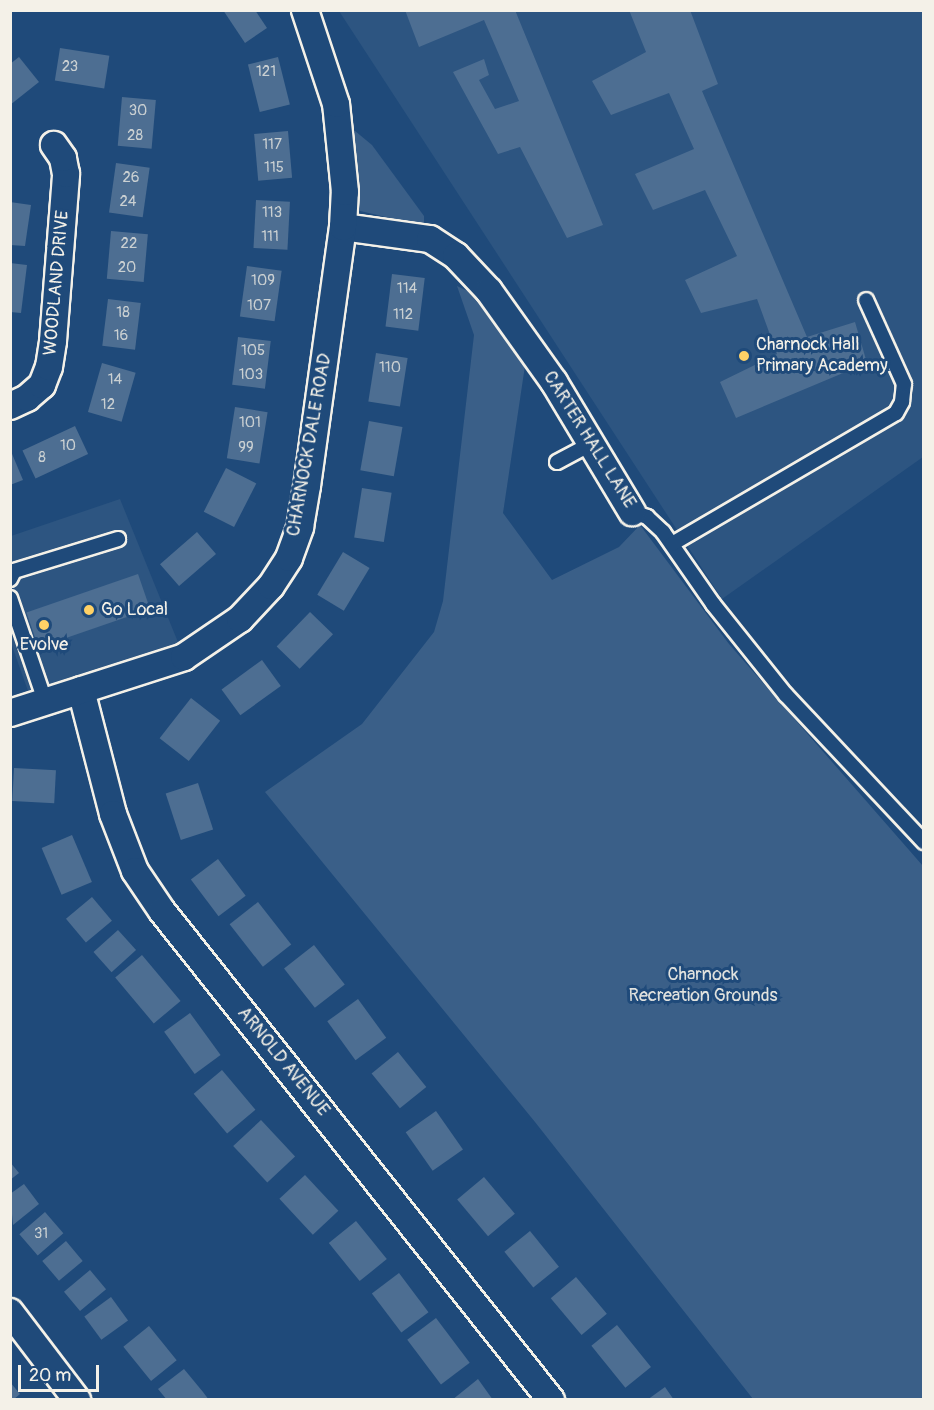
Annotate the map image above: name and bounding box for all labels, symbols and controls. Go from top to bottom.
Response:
house number: 23 [62,58,78,76]
house number: 121 [256,63,276,81]
house number: 30 [129,102,147,120]
house number: 28 [127,127,143,145]
house number: 117 [262,136,282,154]
house number: 115 [264,159,284,177]
house number: 26 [122,169,140,187]
house number: 24 [119,193,137,211]
house number: 113 [262,204,282,222]
street label: WOODLAND DRIVE [40,210,74,356]
house number: 111 [261,228,279,246]
house number: 22 [121,235,137,253]
house number: 20 [118,259,136,277]
house number: 109 [251,272,275,290]
house number: 114 [397,280,417,298]
house number: 107 [247,297,271,315]
house number: 18 [116,304,130,322]
house number: 112 [393,306,413,324]
house number: 16 [114,327,128,345]
place label: Charnock Hall Primary Academy [756,335,888,378]
house number: 105 [241,342,265,360]
marker: Charnock Hall Primary Academy [737,349,751,363]
street label: CHARNOCK DALE ROAD [283,352,337,538]
house number: 110 [379,359,401,377]
house number: 103 [239,366,263,384]
street label: CARTER HALL LANE [538,367,640,513]
house number: 14 [108,371,122,389]
house number: 12 [101,396,115,414]
house number: 101 [239,414,261,432]
house number: 10 [60,437,76,455]
house number: 99 [238,439,254,457]
house number: 8 [38,449,46,467]
place label: Go Local [101,599,168,621]
marker: Go Local [82,603,96,617]
marker: Evolve [37,618,51,632]
place label: Evolve [20,634,68,656]
park label: Charnock Recreation Grounds [628,965,778,1008]
street label: ARNOLD AVENUE [232,1003,334,1121]
house number: 31 [34,1225,48,1243]
scale bar [21,1353,102,1391]
text: 20 m [29,1364,71,1387]

